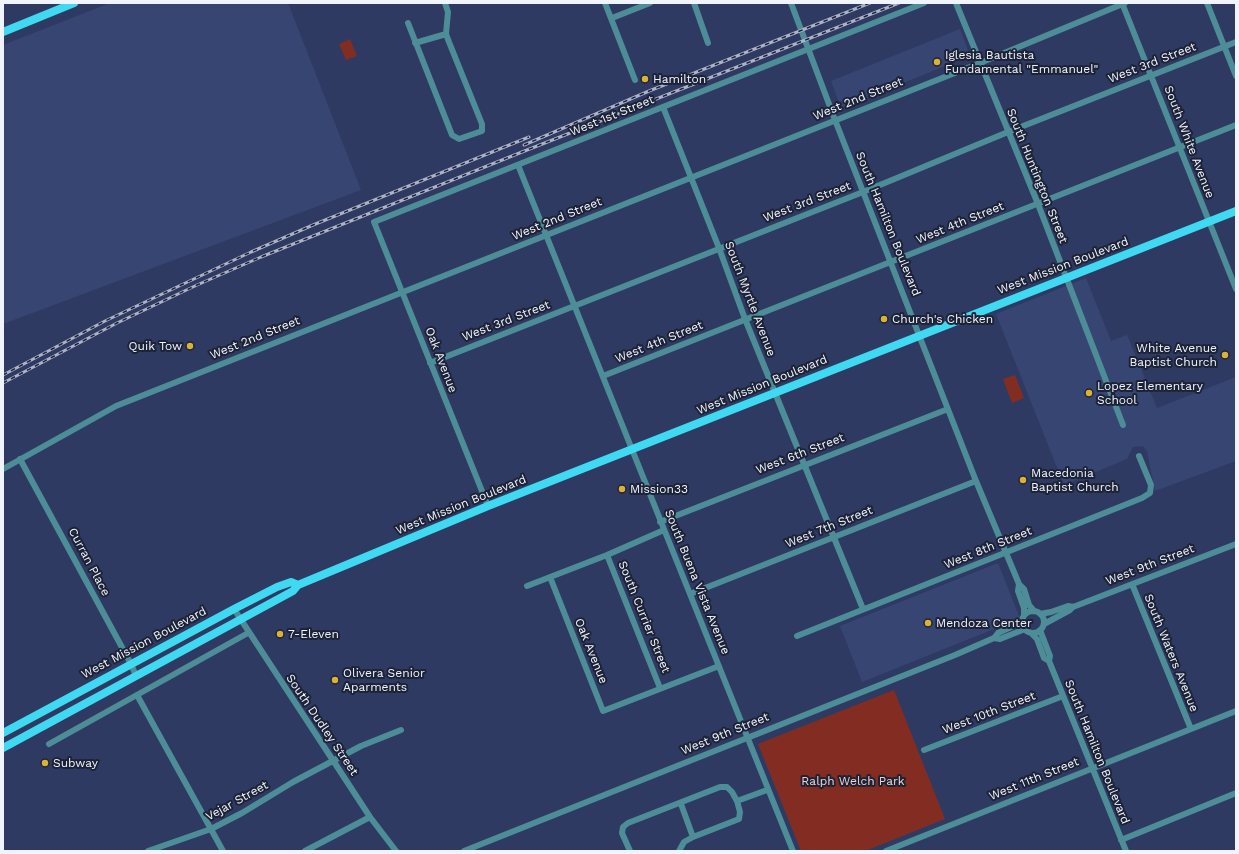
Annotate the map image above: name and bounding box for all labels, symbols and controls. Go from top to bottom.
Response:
street label: West 3rd Street [1106,40,1198,86]
place label: Iglesia Bautista Fundamental "Emmanuel" [945,48,1098,76]
marker: Iglesia Bautista Fundamental "Emmanuel" [932,57,942,67]
place label: Hamilton [653,72,706,86]
marker: Hamilton [640,74,650,84]
street label: West 2nd Street [811,74,905,124]
street label: South White Avenue [1161,84,1217,200]
street label: West 1st Street [568,93,656,139]
street label: South Huntington Street [1003,106,1071,246]
street label: South Hamilton Boulevard [852,150,924,298]
street label: West 3rd Street [761,179,853,225]
street label: West 2nd Street [510,194,604,244]
street label: West 4th Street [914,199,1006,247]
street label: West Mission Boulevard [995,234,1131,298]
street label: South Myrtle Avenue [721,239,779,359]
street label: West 3rd Street [460,298,552,344]
place label: Church's Chicken [892,312,993,326]
street label: West 2nd Street [208,313,302,363]
marker: Church's Chicken [879,314,889,324]
street label: West 4th Street [613,318,705,366]
street label: Oak Avenue [422,325,460,395]
place label: Quik Tow [129,339,182,353]
marker: Quik Tow [185,341,195,351]
place label: White Avenue Baptist Church [1129,341,1217,369]
marker: White Avenue Baptist Church [1220,350,1230,360]
street label: West Mission Boulevard [695,352,829,418]
place label: Lopez Elementary School [1097,379,1203,407]
marker: Lopez Elementary School [1084,388,1094,398]
street label: West 6th Street [754,431,846,477]
place label: Macedonia Baptist Church [1031,466,1119,494]
street label: West Mission Boulevard [394,472,528,538]
marker: Macedonia Baptist Church [1018,475,1028,485]
place label: Mission33 [630,482,688,496]
marker: Mission33 [617,484,627,494]
street label: West 7th Street [783,503,875,551]
street label: South Buena Vista Avenue [661,507,733,657]
street label: West 8th Street [942,524,1034,572]
street label: Curran Place [65,526,113,598]
street label: West 9th Street [1104,542,1196,588]
street label: South Currier Street [615,559,673,675]
street label: South Waters Avenue [1141,592,1201,714]
street label: West Mission Boulevard [79,604,209,682]
street label: Oak Avenue [571,616,611,686]
place label: Mendoza Center [936,616,1032,630]
marker: Mendoza Center [923,618,933,628]
place label: 7-Eleven [288,627,339,641]
marker: 7-Eleven [275,629,285,639]
place label: Olivera Senior Aparments [343,666,425,694]
street label: South Dudley Street [283,672,361,778]
marker: Olivera Senior Aparments [330,675,340,685]
street label: South Hamilton Boulevard [1061,678,1133,826]
street label: West 10th Street [941,689,1037,737]
street label: West 9th Street [679,710,771,758]
street label: West 11th Street [987,754,1081,804]
place label: Subway [53,756,98,770]
marker: Subway [40,758,50,768]
park label: Ralph Welch Park [801,774,905,788]
street label: Vejar Street [203,778,271,824]

